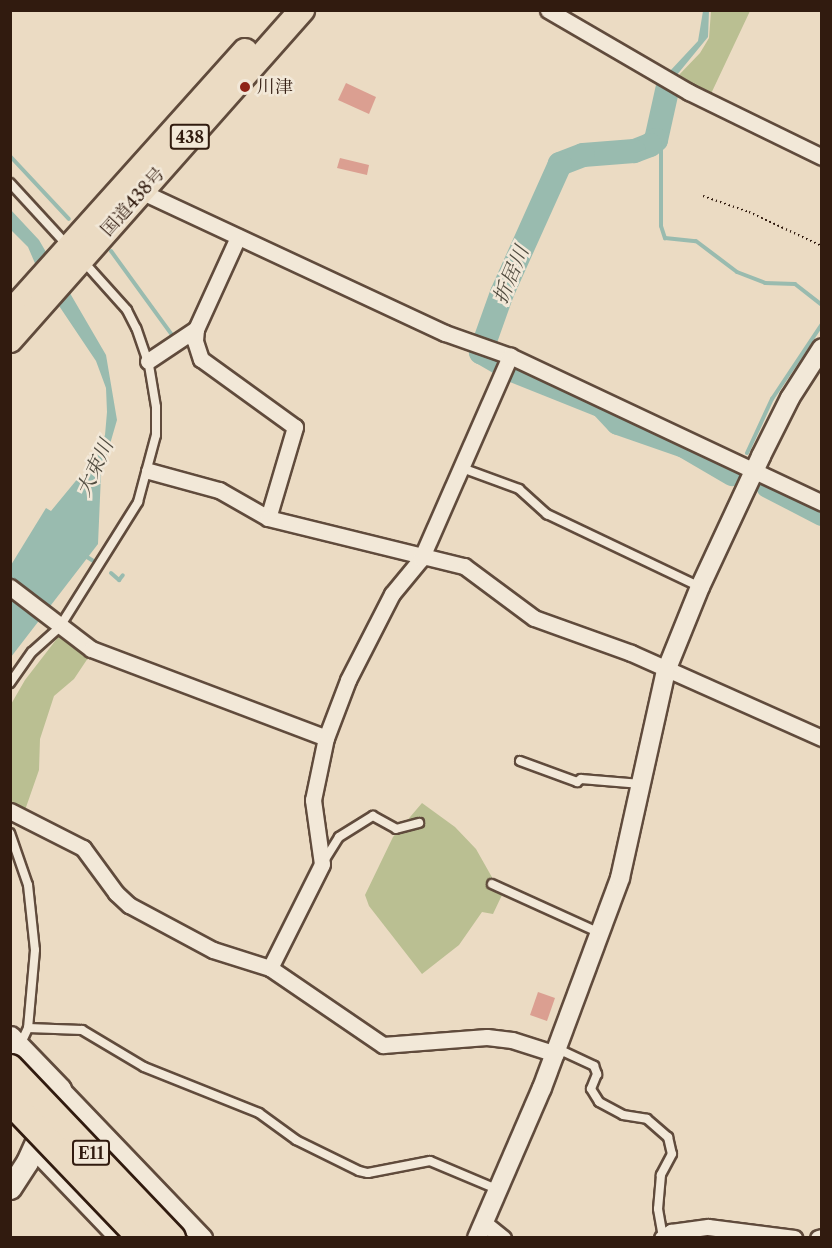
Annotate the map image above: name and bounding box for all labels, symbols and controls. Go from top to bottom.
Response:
place label: 川津 [257,76,293,98]
marker: 川津 [238,80,252,94]
road number: 438 [169,124,211,150]
street label: 国道438号 [97,163,169,241]
water label: 折居川 [488,243,534,307]
water label: 大束川 [71,436,119,500]
road number: E11 [72,1140,110,1166]

